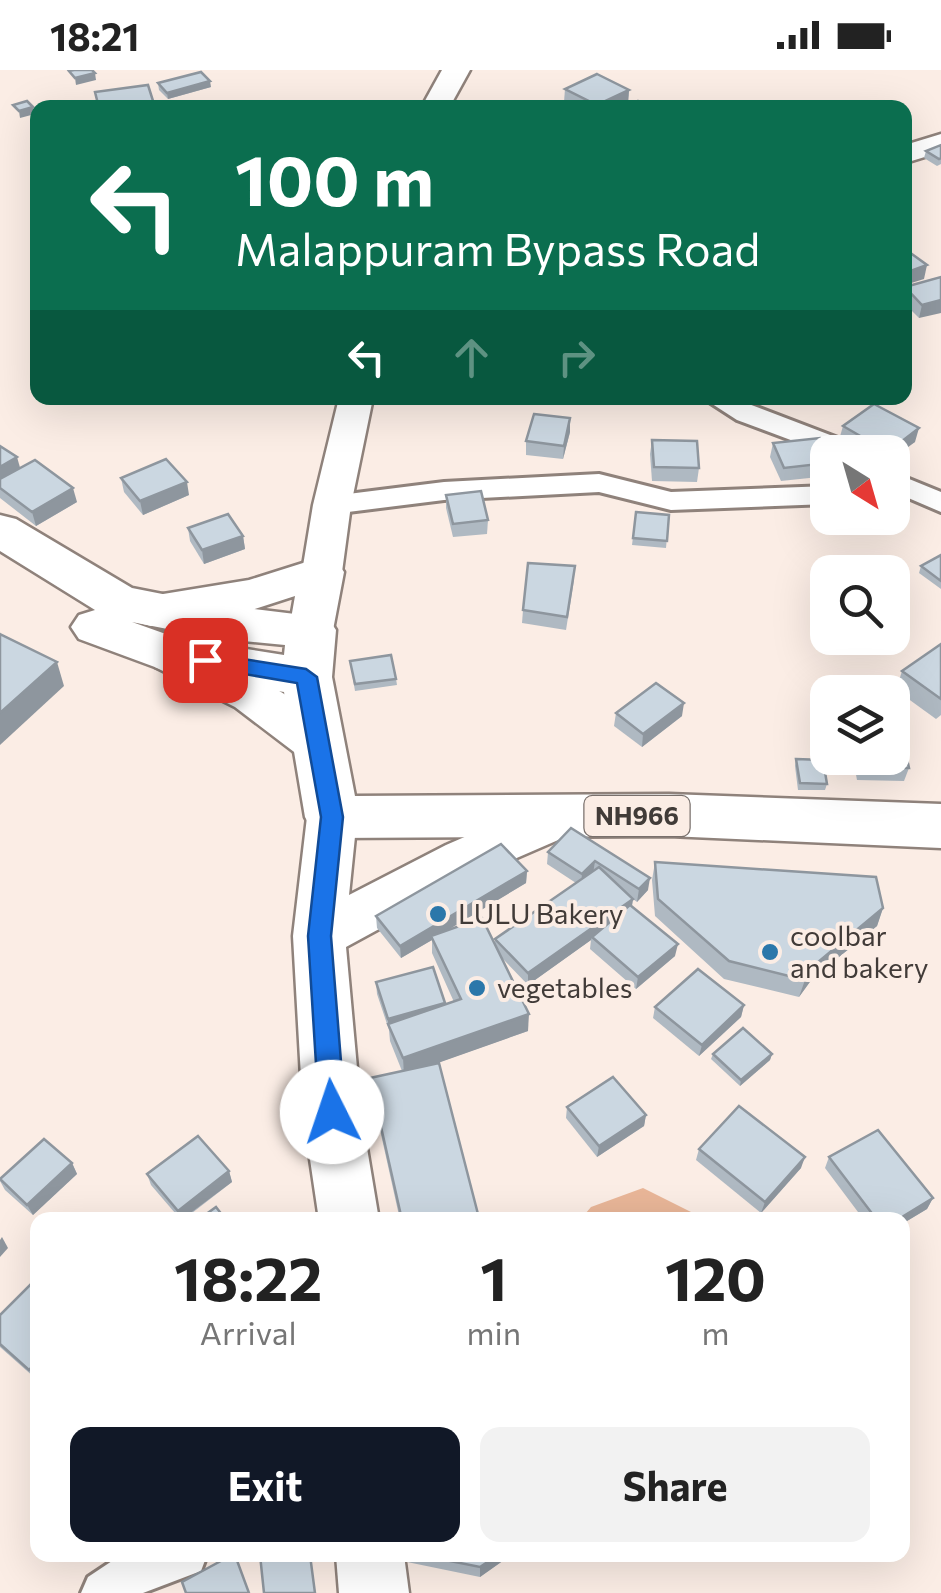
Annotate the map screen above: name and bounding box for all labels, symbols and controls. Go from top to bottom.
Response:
text: 18:21 [50,12,140,59]
text: 100 m [235,135,434,220]
icon: left [70,140,200,270]
text: Malappuram Bypass Road [235,220,760,275]
icon: left [339,330,394,385]
icon: ahead [444,330,499,385]
icon: right [549,330,604,385]
north arrow [810,435,910,535]
map controls [810,435,910,775]
button: search [810,555,910,655]
pin [163,618,248,703]
icon: arrive [178,633,233,688]
button: layers [810,675,910,775]
road number: NH966 [584,796,690,836]
place label: LULU Bakery [458,896,623,930]
marker: LULU Bakery [427,903,449,925]
place label: coolbar and bakery [790,918,928,984]
marker: coolbar and bakery [759,941,781,963]
place label: vegetables [497,970,632,1004]
marker: vegetables [466,977,488,999]
position arrow [280,1060,384,1164]
text: 18:22 [174,1240,322,1313]
text: 1 [480,1240,507,1313]
text: 120 [665,1240,766,1313]
text: Arrival [200,1312,297,1352]
text: min [467,1312,521,1352]
text: m [702,1312,729,1352]
button: Exit [70,1427,460,1542]
button: Share [480,1427,870,1542]

